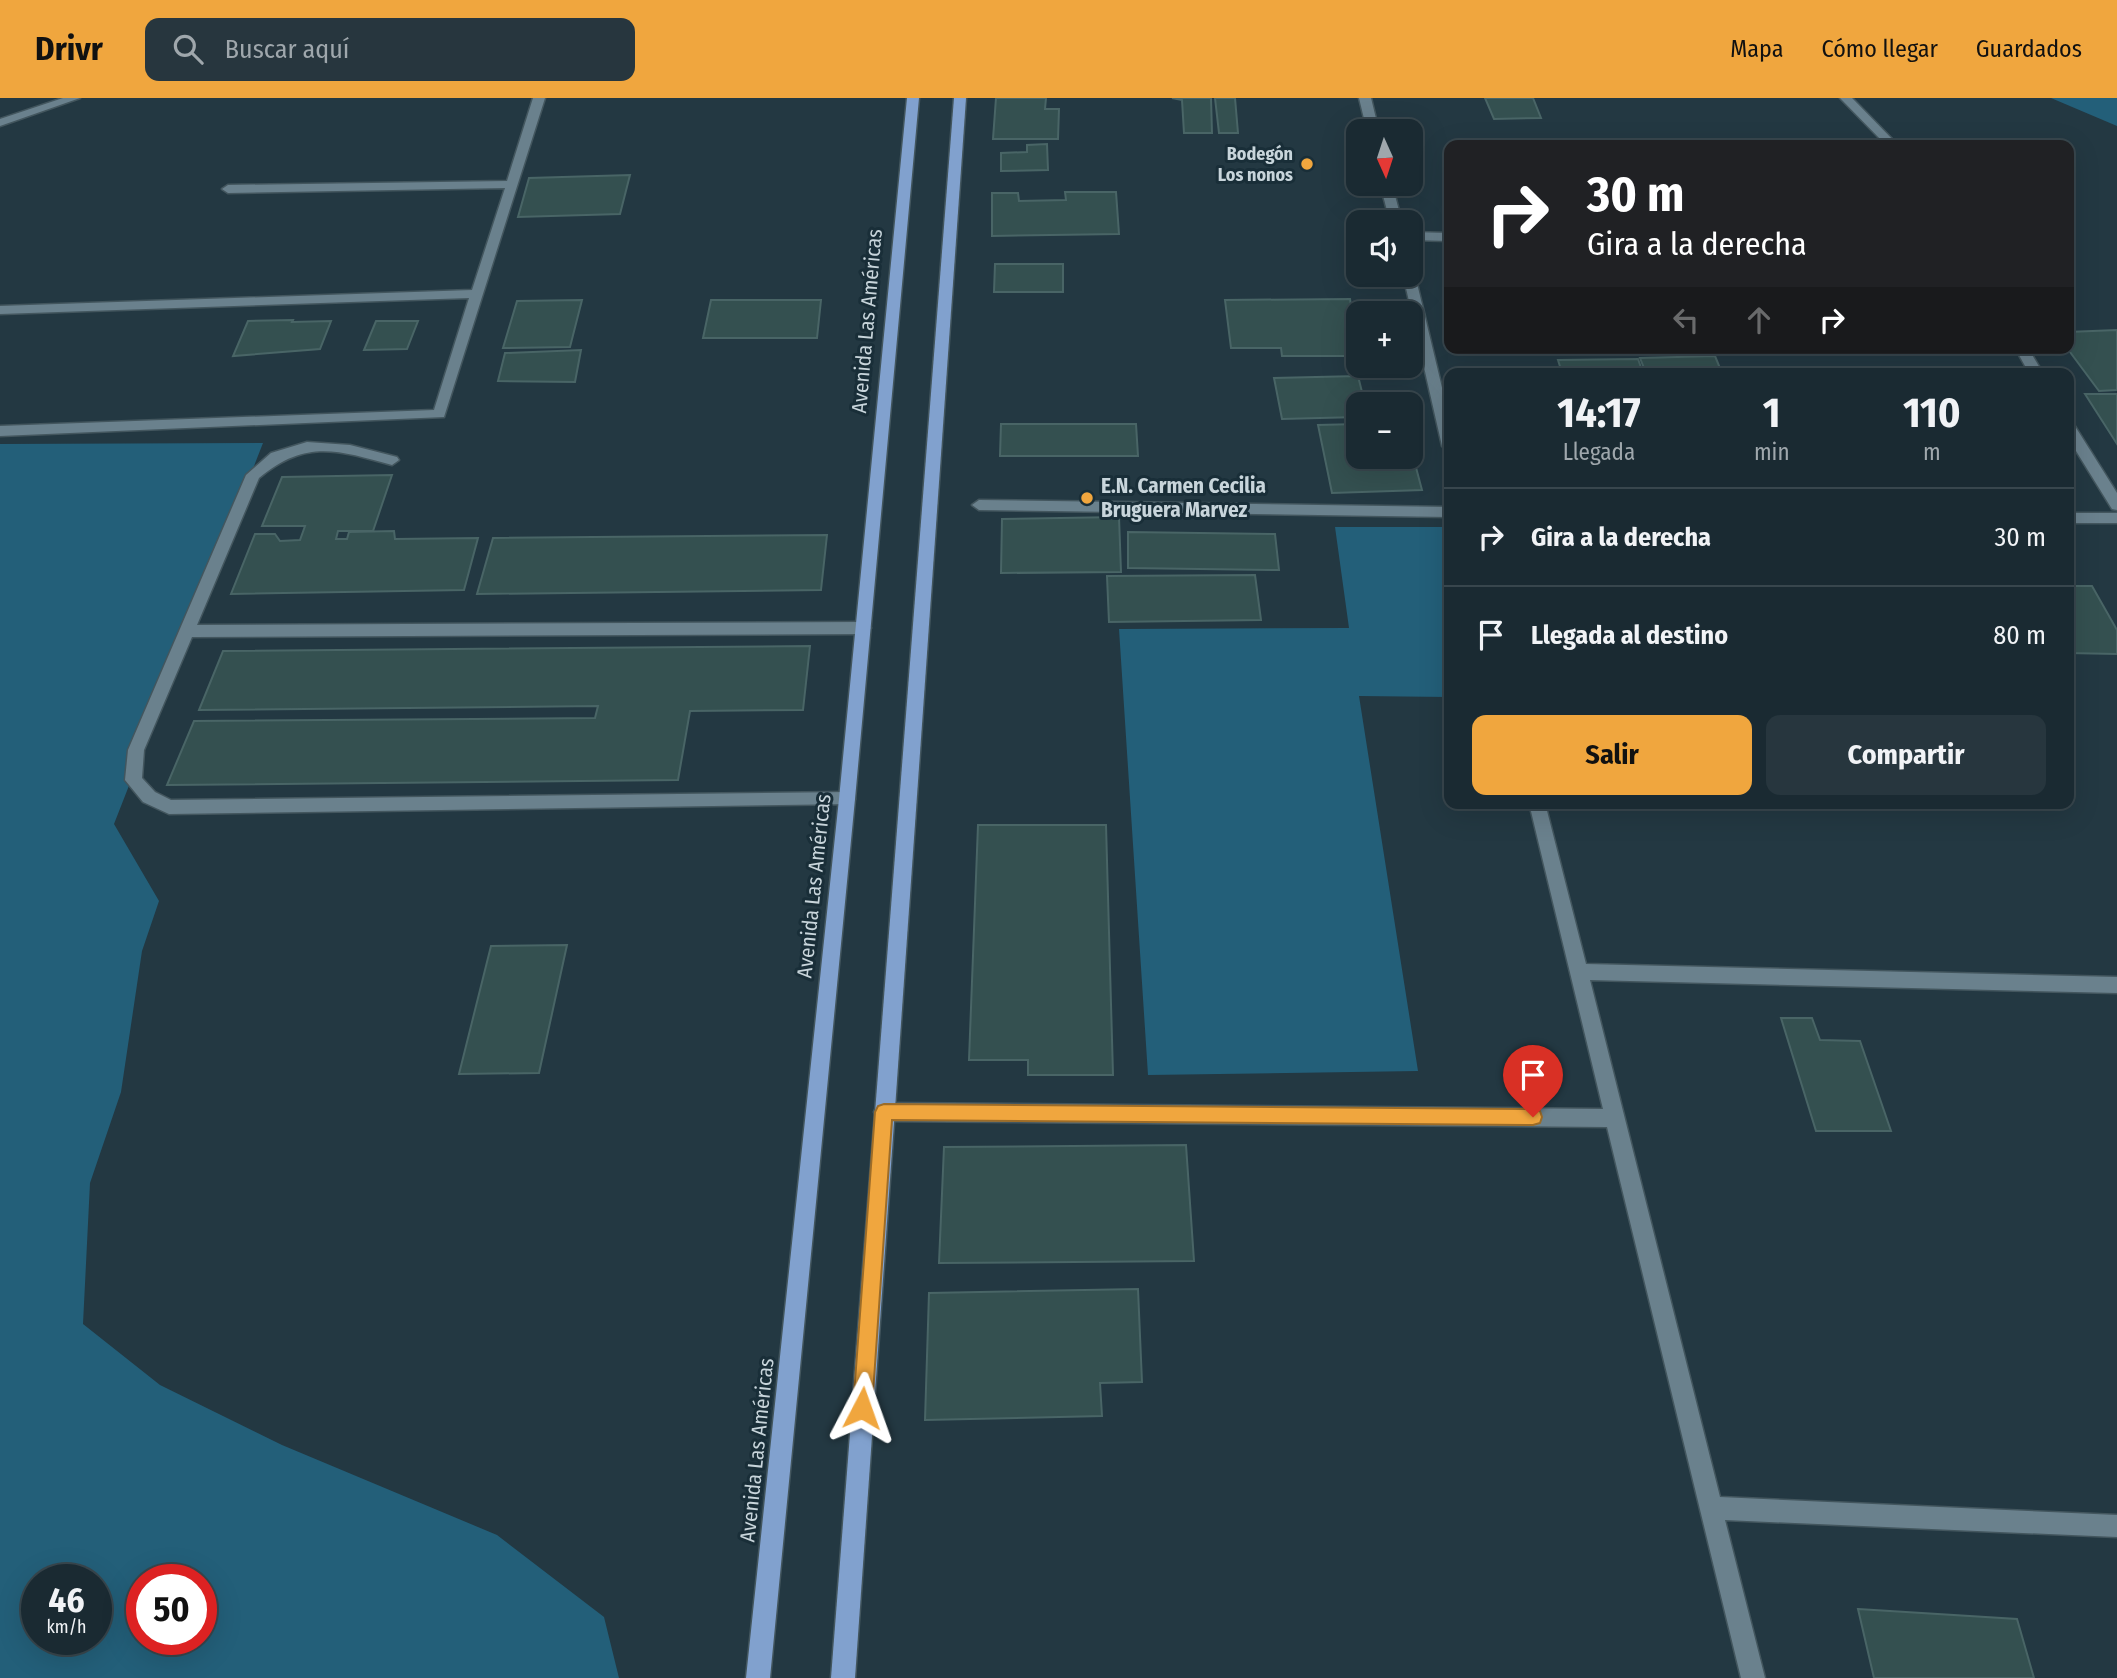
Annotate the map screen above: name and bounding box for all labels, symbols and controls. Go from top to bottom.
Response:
search box [145,18,635,81]
text: Drivr [35,29,103,69]
icon: search [169,30,207,68]
text: Buscar aquí [225,34,349,65]
text: Mapa [1730,35,1783,63]
text: Cómo llegar [1821,35,1938,63]
text: Guardados [1976,35,2082,63]
north arrow [1346,119,1423,196]
map controls [1346,119,1423,469]
place label: Bodegón Los nonos [1218,143,1293,186]
marker: Bodegón Los nonos [1299,156,1315,172]
text: 30 m [1587,165,1685,224]
icon: right [1472,168,1563,259]
button: sound [1346,210,1423,287]
text: Gira a la derecha [1587,225,1807,263]
street label: Avenida Las Américas [846,228,888,414]
button: + [1346,301,1423,378]
icon: left [1667,301,1705,339]
icon: ahead [1740,301,1778,339]
icon: right [1813,301,1851,339]
text: 14:17 [1557,388,1641,438]
text: 1 [1763,388,1781,438]
text: 110 [1903,388,1961,438]
button: − [1346,392,1423,469]
text: Llegada [1563,438,1635,466]
text: min [1754,438,1790,466]
text: m [1923,438,1941,466]
place label: E.N. Carmen Cecilia Bruguera Marvez [1101,473,1266,523]
marker: E.N. Carmen Cecilia Bruguera Marvez [1079,490,1095,506]
icon: right [1472,518,1510,556]
text: Gira a la derecha [1531,522,1711,553]
text: 30 m [1995,522,2046,553]
icon: arrive [1472,616,1510,654]
text: Llegada al destino [1531,620,1728,651]
text: 80 m [1993,620,2046,651]
button: Salir [1472,715,1752,795]
button: Compartir [1766,715,2046,795]
street label: Avenida Las Américas [791,793,837,979]
pin [1503,1045,1563,1117]
icon: arrive [1514,1056,1552,1094]
street label: Avenida Las Américas [734,1357,780,1543]
position arrow [825,1371,899,1445]
speed limit sign: 50 [126,1564,217,1655]
text: 46 [48,1579,85,1621]
text: km/h [46,1616,87,1638]

